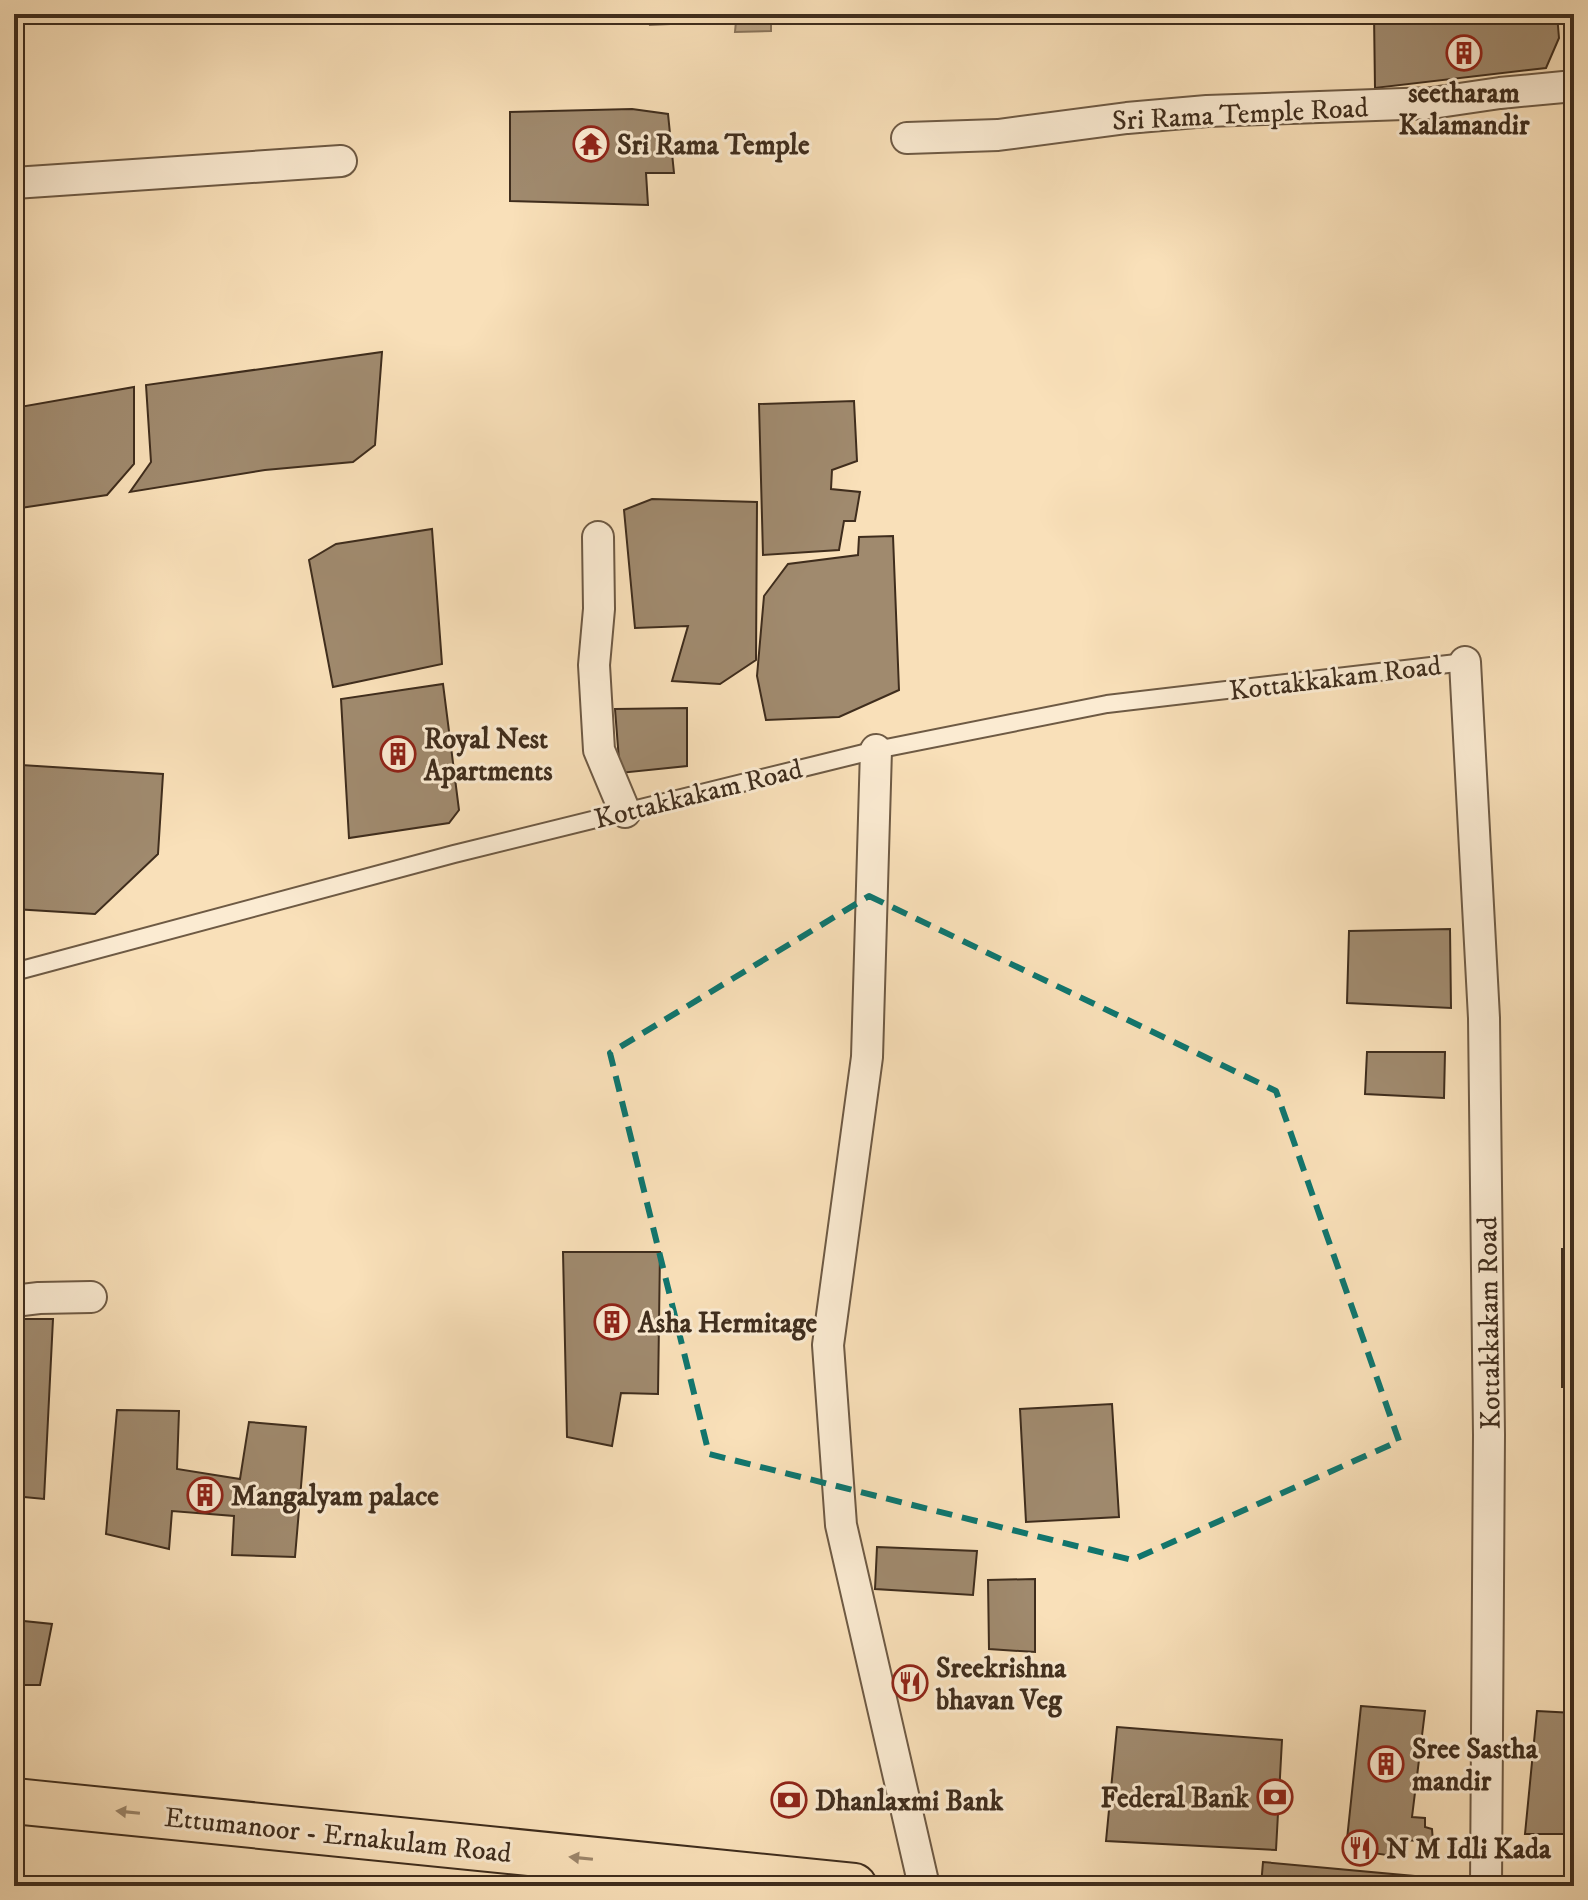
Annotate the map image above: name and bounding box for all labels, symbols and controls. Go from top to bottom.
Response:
building icon: seetharam Kalamandir [1445,34,1483,72]
place label: seetharam Kalamandir [1399,76,1530,143]
street label: Sri Rama Temple Road [1111,90,1369,139]
temple icon: Sri Rama Temple [572,125,610,163]
place label: Sri Rama Temple [617,128,810,163]
street label: Kottakkakam Road [1227,648,1443,709]
place label: Royal Nest Apartments [423,722,553,789]
building icon: Royal Nest Apartments [379,735,417,773]
street label: Kottakkakam Road [591,752,806,837]
street label: Kottakkakam Road [1470,1216,1509,1430]
building icon: Asha Hermitage [593,1303,631,1341]
place label: Asha Hermitage [637,1306,818,1341]
building icon: Mangalyam palace [186,1476,224,1514]
place label: Mangalyam palace [231,1479,439,1514]
place label: Sreekrishna bhavan Veg [935,1651,1067,1718]
restaurant icon: Sreekrishna bhavan Veg [891,1664,929,1702]
place label: Sree Sastha mandir [1412,1732,1539,1799]
building icon: Sree Sastha mandir [1367,1745,1405,1783]
bank icon: Federal Bank [1256,1778,1294,1816]
bank icon: Dhanlaxmi Bank [770,1781,808,1819]
place label: Federal Bank [1101,1781,1250,1816]
place label: Dhanlaxmi Bank [815,1784,1004,1819]
street label: Ettumanoor - Ernakulam Road [162,1800,513,1871]
one-way arrow [115,1806,140,1819]
restaurant icon: N M Idli Kada [1341,1829,1379,1867]
place label: N M Idli Kada [1386,1832,1552,1867]
one-way arrow [568,1852,593,1865]

